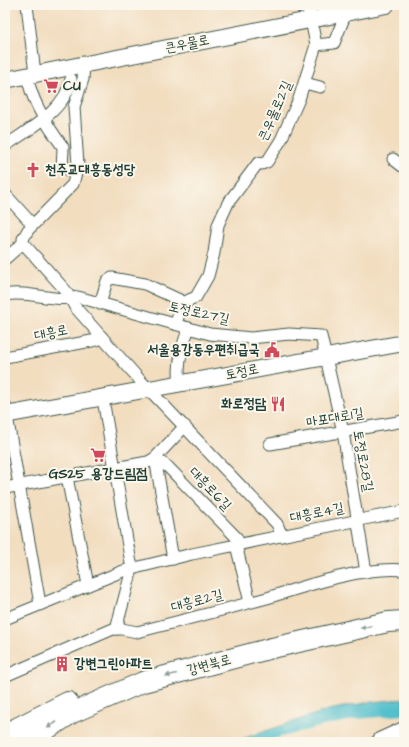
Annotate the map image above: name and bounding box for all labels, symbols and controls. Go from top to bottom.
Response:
street label: 큰우물로 [163,30,211,58]
place label: CU [63,76,81,96]
supermarket icon: CU [42,77,60,95]
street label: 큰우물로2길 [253,77,298,144]
place label: 천주교대흥동성당 [45,160,136,180]
church icon: 천주교대흥동성당 [24,161,42,179]
street label: 토정로27길 [167,296,232,330]
street label: 대흥로 [33,320,69,346]
place label: 서울용강동우편취급국 [147,340,260,360]
public building icon: 서울용강동우편취급국 [263,341,281,359]
street label: 토정로 [224,359,260,385]
place label: 화로정담 [221,394,267,414]
restaurant icon: 화로정담 [269,395,287,413]
street label: 마포대로1길 [305,403,366,433]
street label: 토정로28길 [348,429,378,494]
supermarket icon: GS25 용강드림점 [89,446,107,464]
street label: 대흥로6길 [184,463,236,516]
place label: GS25 용강드림점 [49,464,148,484]
street label: 대흥로4길 [288,498,346,528]
street label: 대흥로2길 [169,584,226,618]
one-way arrow [359,624,372,630]
street label: 강변북로 [185,650,233,680]
place label: 강변그린아파트 [74,654,153,674]
building icon: 강변그린아파트 [53,655,71,673]
one-way arrow [165,672,178,678]
one-way arrow [47,722,58,729]

